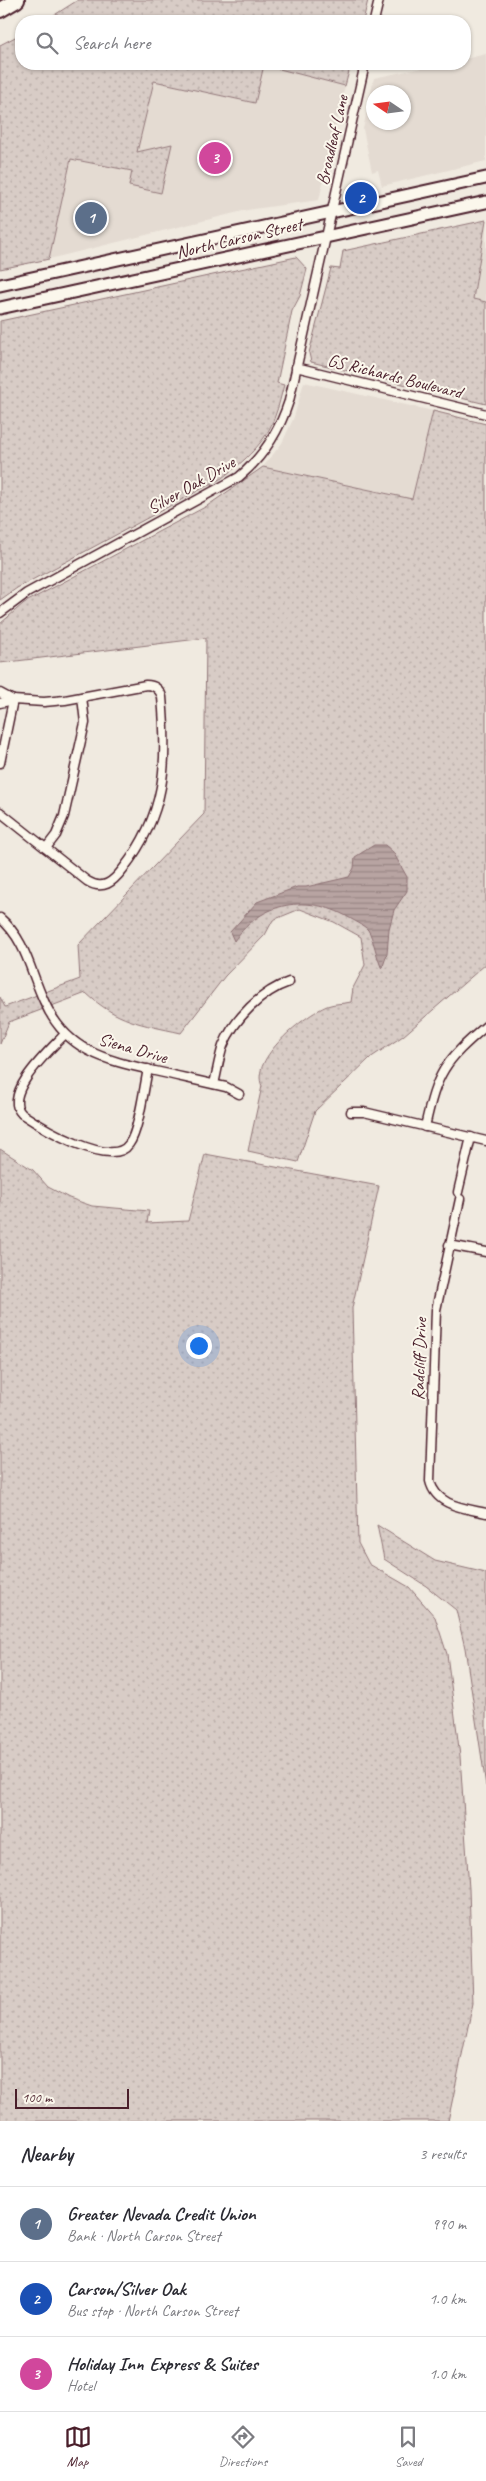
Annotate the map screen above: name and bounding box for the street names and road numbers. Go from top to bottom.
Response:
street label: Broadleaf Lane [311,92,353,187]
street label: North Carson Street [174,212,307,263]
street label: GS Richards Boulevard [325,349,467,404]
street label: Silver Oak Drive [143,451,240,519]
street label: Siena Drive [96,1028,171,1069]
street label: Radcliff Drive [407,1316,431,1401]

